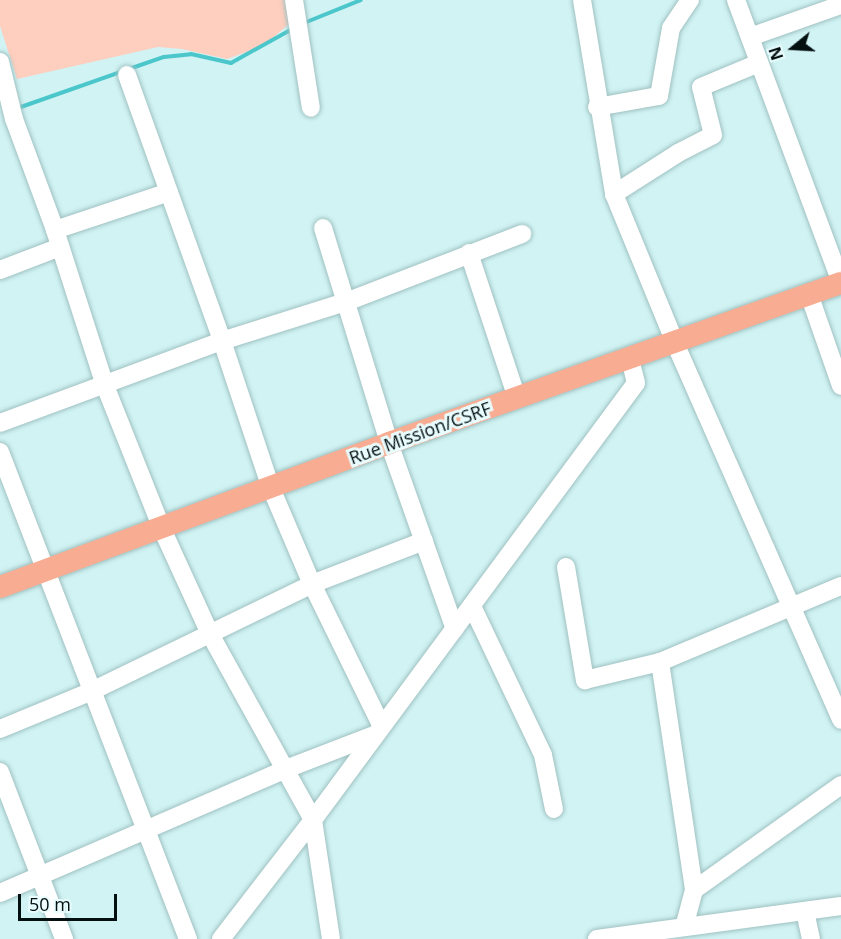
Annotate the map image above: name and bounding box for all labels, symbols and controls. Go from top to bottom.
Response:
north arrow [763,18,823,78]
text: N [763,44,788,63]
street label: Rue Mission/CSRF [346,397,494,469]
scale bar [21,882,120,920]
text: 50 m [29,892,71,916]

